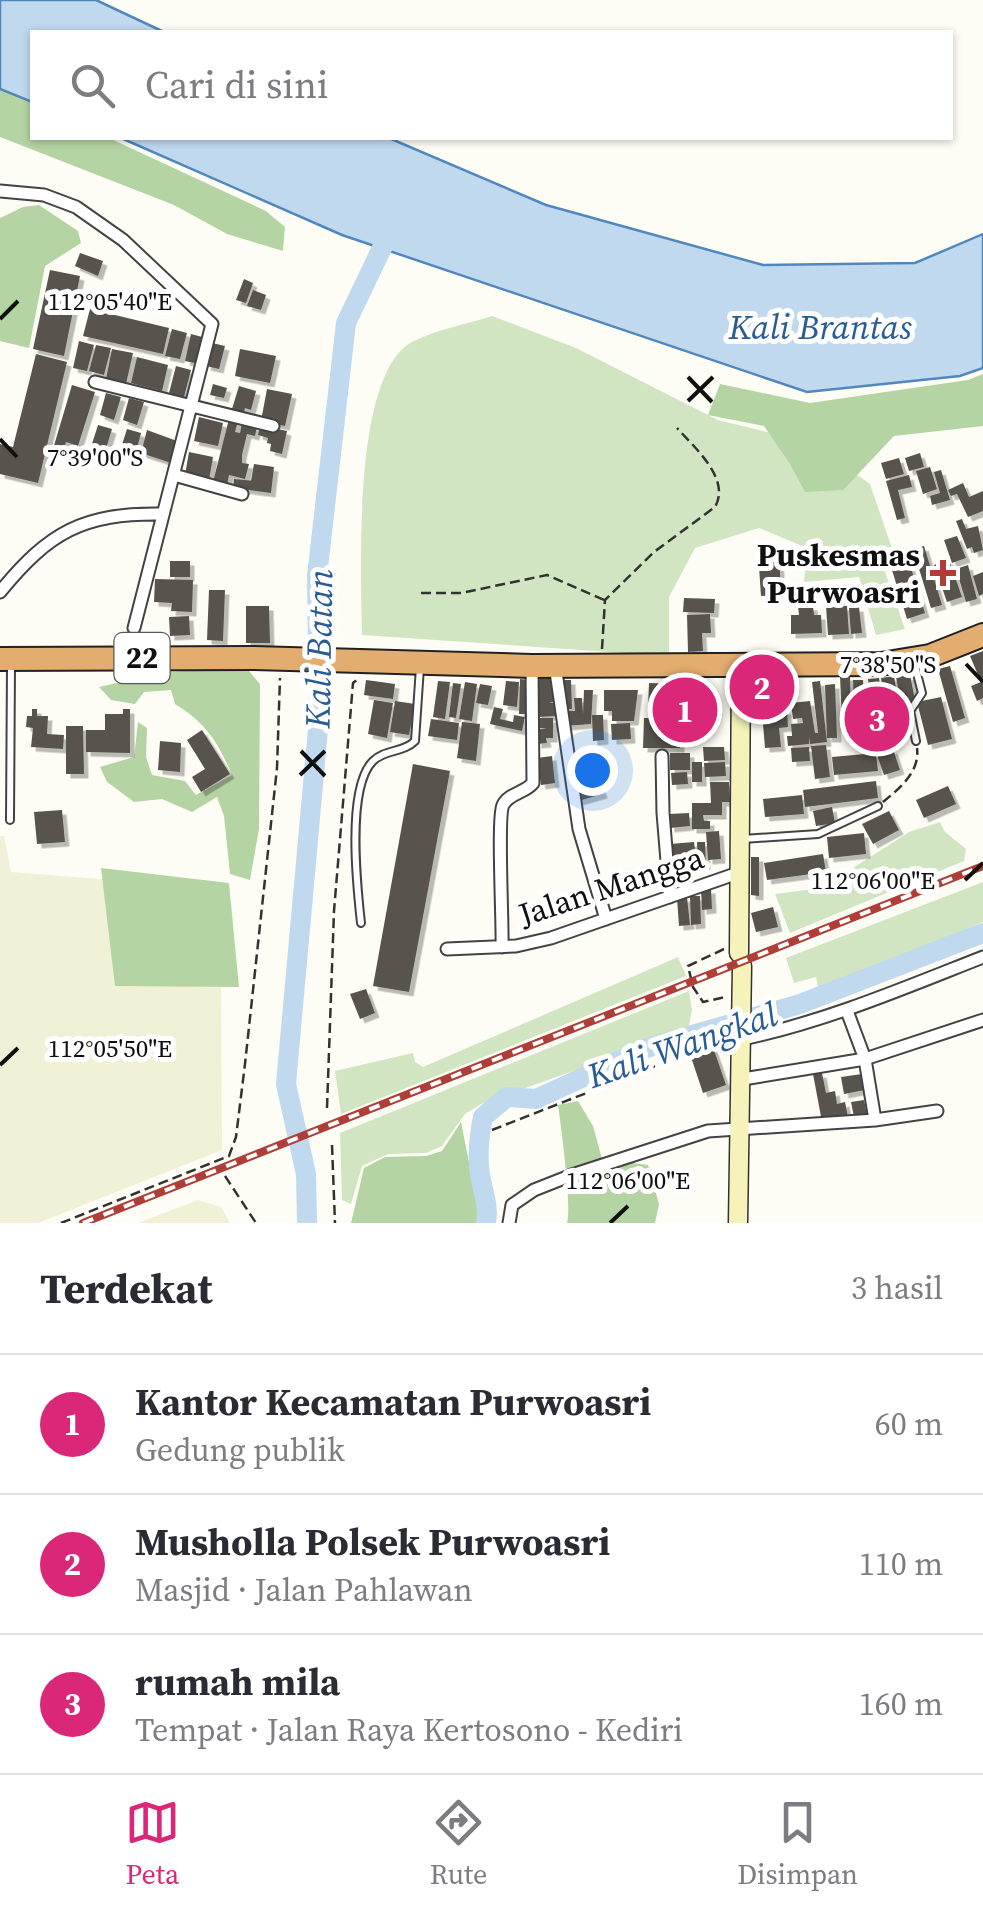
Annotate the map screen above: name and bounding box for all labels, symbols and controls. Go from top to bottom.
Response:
search box [30,30,953,140]
icon: search [65,58,120,113]
text: Cari di sini [145,59,328,111]
text: 112°05'40"E [48,284,172,318]
water label: Kali Brantas [728,303,912,351]
text: 7°39'00"S [47,440,143,474]
place label: Puskesmas Purwoasri [757,533,920,614]
marker: Puskesmas Purwoasri [930,560,956,586]
water label: Kali Batan [294,569,344,730]
road number: 22 [114,633,170,683]
text: 7°38'50"S [840,647,936,681]
pin: 2 [730,650,794,724]
pin: 1 [652,672,718,748]
pin: 3 [844,682,910,756]
your location [567,745,618,796]
street label: Jalan Mangga [512,835,710,937]
text: 112°06'00"E [811,863,935,897]
water label: Kali Wangkal [580,990,784,1100]
text: 112°05'50"E [48,1031,172,1065]
text: 112°06'00"E [566,1163,690,1197]
text: Terdekat [40,1259,213,1317]
text: 3 hasil [851,1266,943,1310]
text: Kantor Kecamatan Purwoasri [135,1376,651,1428]
text: 1 [64,1402,81,1446]
text: 60 m [875,1402,943,1446]
text: Gedung publik [135,1428,345,1472]
text: Musholla Polsek Purwoasri [135,1516,610,1568]
text: 2 [64,1542,81,1586]
text: 110 m [859,1542,943,1586]
text: Masjid · Jalan Pahlawan [135,1568,473,1612]
text: rumah mila [135,1656,340,1708]
text: 3 [64,1682,81,1726]
text: 160 m [859,1682,943,1726]
text: Tempat · Jalan Raya Kertosono - Kediri [135,1708,683,1752]
tab: Peta [125,1795,180,1893]
tab: Rute [430,1795,487,1893]
tab: Disimpan [737,1795,858,1893]

